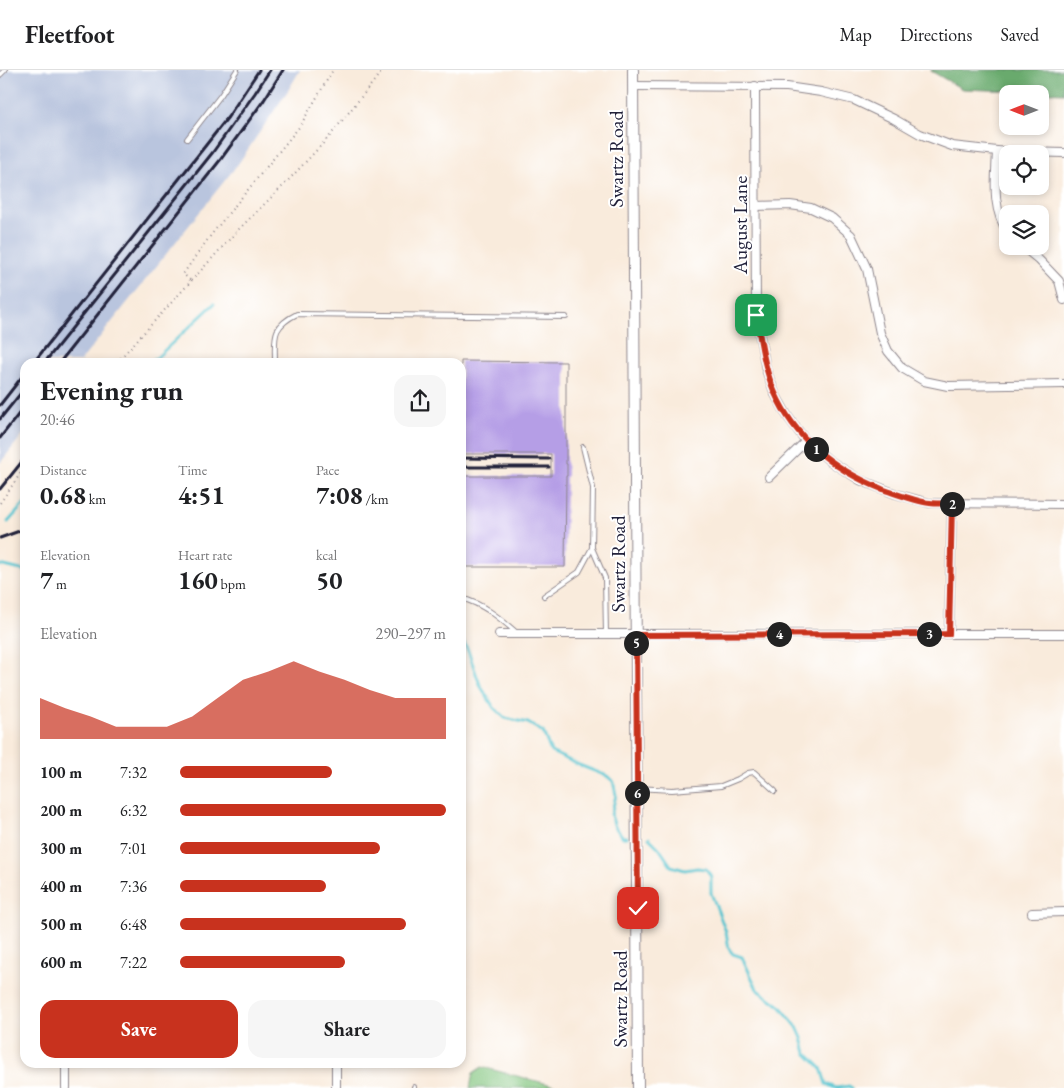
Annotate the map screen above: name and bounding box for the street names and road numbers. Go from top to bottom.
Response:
street label: Swartz Road [603,110,629,208]
street label: August Lane [727,176,753,275]
street label: Swartz Road [605,515,631,613]
street label: Swartz Road [607,950,633,1048]

